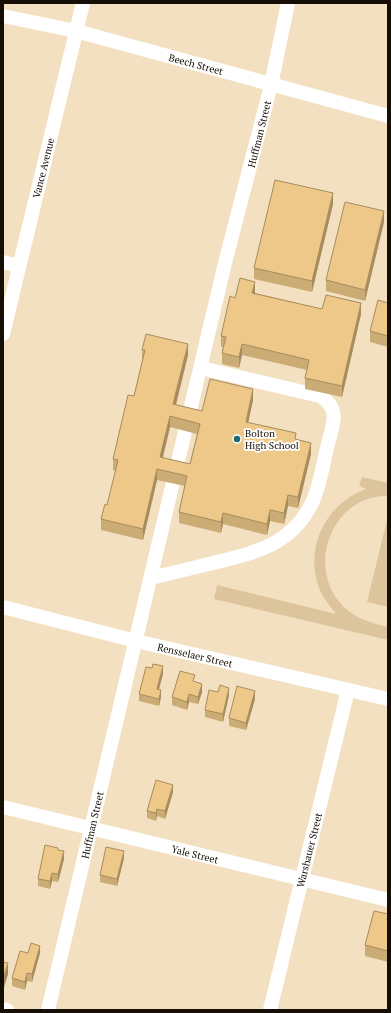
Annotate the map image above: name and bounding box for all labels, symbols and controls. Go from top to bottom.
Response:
street label: Beech Street [167,51,225,78]
street label: Huffman Street [245,99,274,169]
street label: Vance Avenue [30,137,57,200]
place label: Bolton High School [245,427,299,452]
marker: Bolton High School [232,434,242,444]
street label: Rensselaer Street [156,641,234,671]
street label: Huffman Street [78,790,107,860]
street label: Warshauer Street [294,811,325,889]
street label: Yale Street [170,842,220,867]

